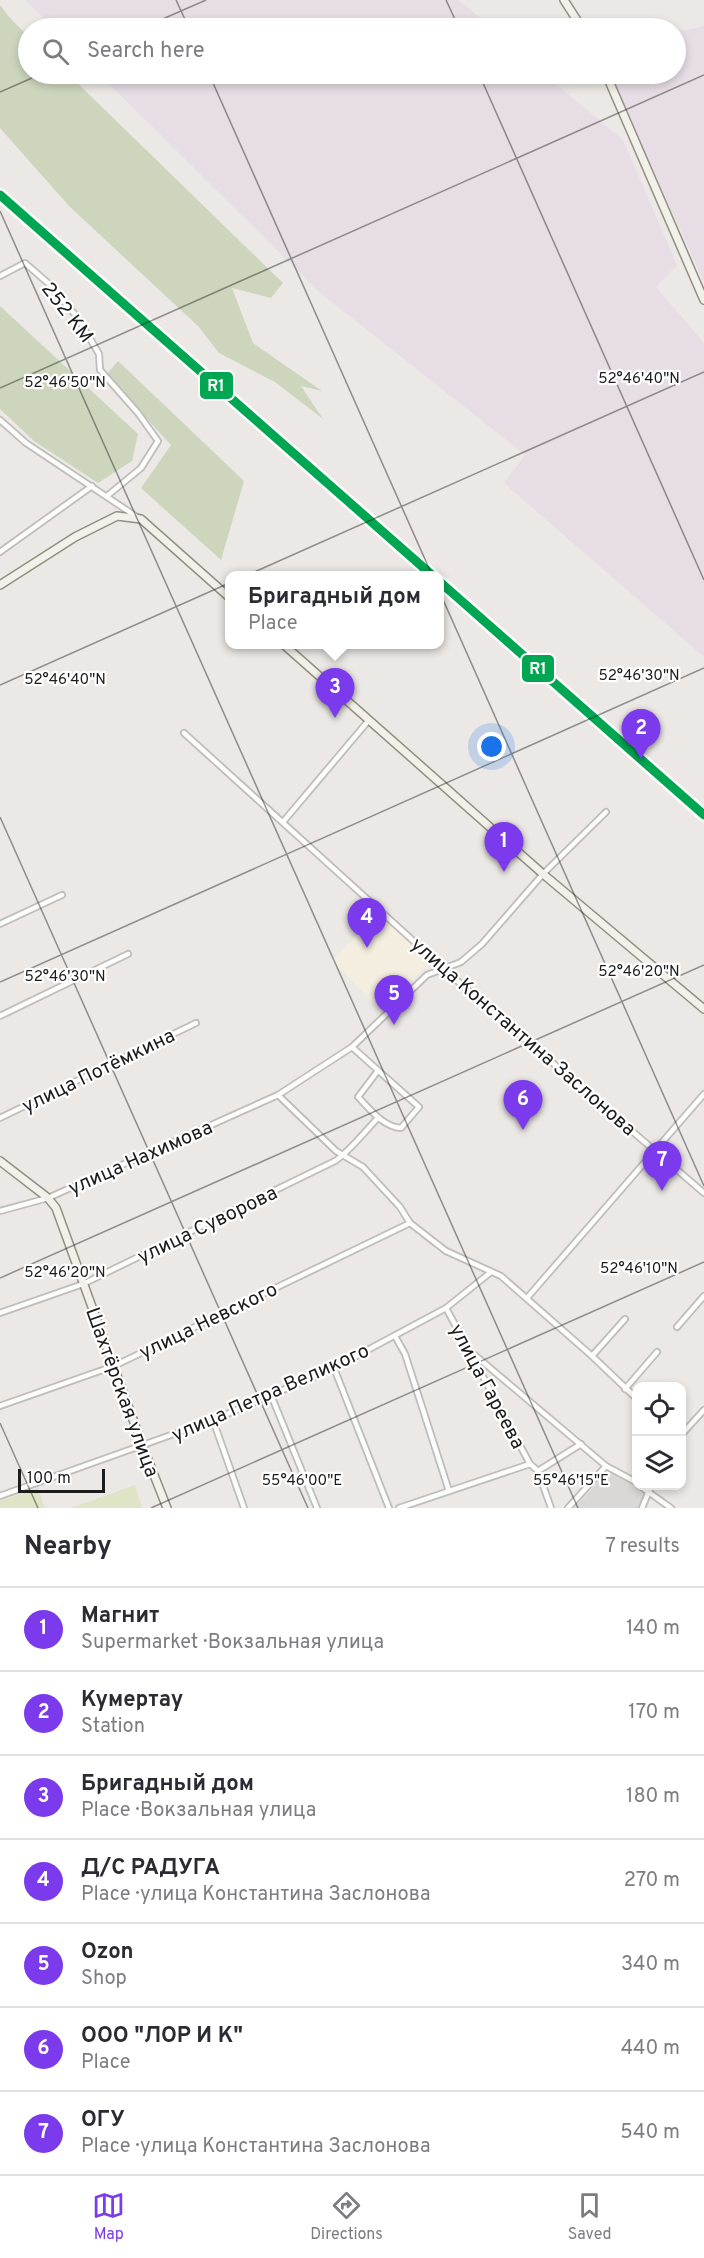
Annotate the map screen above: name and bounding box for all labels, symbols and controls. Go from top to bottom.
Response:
search box [18,18,686,84]
icon: search [39,35,72,68]
text: Search here [87,38,205,65]
street label: 252 КМ [34,277,98,349]
text: 52°46'40"N [598,370,680,389]
line badge: R1 [199,371,234,400]
text: 52°46'50"N [24,374,106,393]
text: R1 [207,377,225,397]
popup [225,571,444,649]
text: Бригадный дом [248,584,421,611]
text: Place [248,611,298,637]
line badge: R1 [521,654,555,683]
text: R1 [529,660,547,680]
text: 52°46'30"N [598,667,680,686]
pin: 3 [316,668,354,718]
text: 52°46'40"N [24,671,106,690]
pin: 2 [622,710,660,759]
your location [477,732,506,761]
pin: 1 [484,822,524,872]
pin: 4 [348,898,386,948]
street label: улица Константина Заслонова [405,932,641,1143]
text: 52°46'20"N [598,963,680,982]
text: 52°46'30"N [24,968,106,987]
pin: 5 [374,976,414,1025]
street label: улица Потёмкина [18,1024,180,1120]
pin: 6 [504,1080,542,1130]
street label: улица Нахимова [65,1115,217,1202]
pin: 7 [642,1142,682,1191]
street label: улица Суворова [134,1181,282,1271]
text: 52°46'10"N [600,1260,678,1279]
text: 52°46'20"N [24,1264,106,1283]
street label: улица Невского [135,1277,282,1367]
street label: Шахтёрская улица [78,1304,164,1481]
street label: улица Гареева [442,1320,530,1454]
street label: улица Петра Великого [168,1339,374,1449]
map controls [632,1382,686,1490]
button: locate [632,1382,686,1436]
button: layers [632,1436,686,1490]
scale bar [18,1466,105,1494]
text: 100 m [27,1469,71,1489]
text: 55°46'00"E [262,1472,342,1491]
text: 55°46'15"E [533,1472,609,1491]
text: Nearby [24,1531,112,1564]
text: 7 results [605,1534,680,1560]
text: Магнит [81,1603,159,1630]
text: 1 [40,1616,48,1642]
text: 140 m [626,1616,680,1642]
text: Supermarket · Вокзальная улица [81,1630,384,1656]
text: Кумертау [81,1687,183,1714]
text: 2 [37,1700,50,1726]
text: 170 m [628,1700,680,1726]
text: Station [81,1714,145,1740]
text: Бригадный дом [81,1771,254,1798]
text: 3 [38,1784,50,1810]
text: 180 m [626,1784,680,1810]
text: Place · Вокзальная улица [81,1798,316,1824]
text: Д/С РАДУГА [81,1855,220,1882]
text: 4 [37,1868,50,1894]
text: 270 m [624,1868,680,1894]
text: Place · улица Константина Заслонова [81,1882,430,1908]
text: Ozon [81,1939,134,1966]
text: 5 [37,1952,50,1978]
text: 340 m [621,1952,680,1978]
text: Shop [81,1966,127,1992]
text: ООО "ЛОР И К" [81,2023,243,2050]
text: 6 [37,2036,50,2062]
text: 440 m [621,2036,680,2062]
text: Place [81,2050,131,2076]
text: ОГУ [81,2107,125,2134]
text: 7 [38,2120,49,2146]
text: 540 m [620,2120,680,2146]
text: Place · улица Константина Заслонова [81,2134,430,2160]
tab: Map [92,2189,125,2245]
tab: Directions [310,2189,383,2245]
tab: Saved [568,2189,612,2245]

